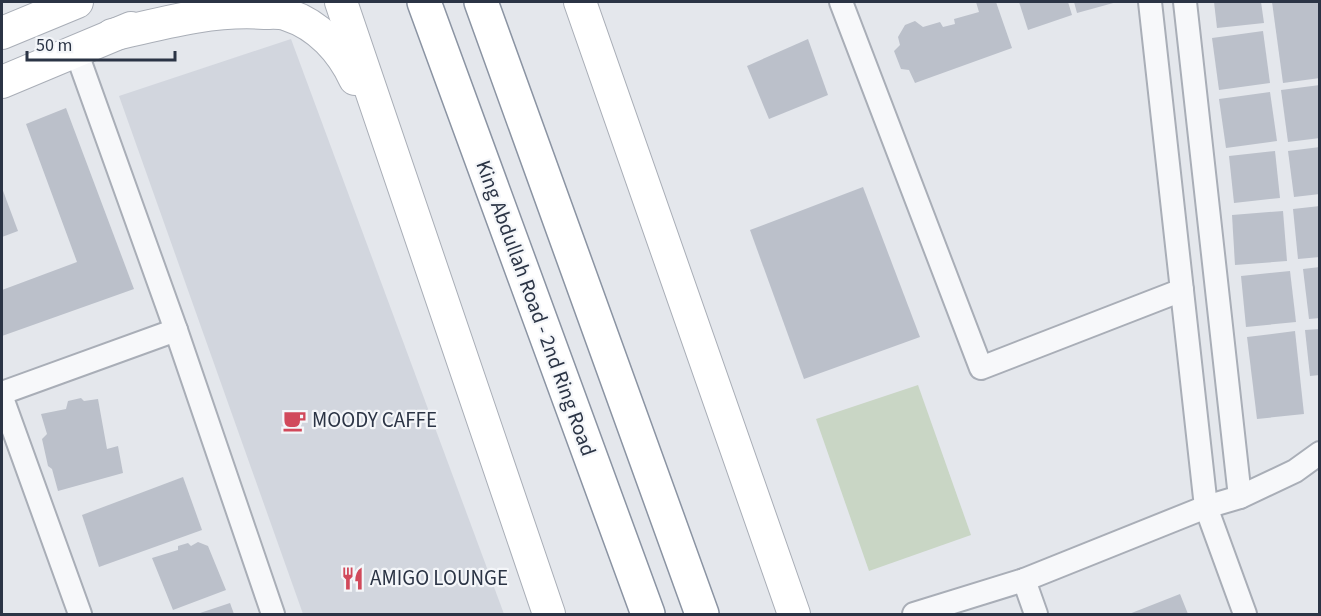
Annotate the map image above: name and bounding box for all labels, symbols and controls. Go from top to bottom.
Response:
scale bar [27,24,176,62]
text: 50 m [36,33,72,58]
street label: King Abdullah Road - 2nd Ring Road [468,156,604,460]
place label: MOODY CAFFE [312,405,437,435]
cafe icon: MOODY CAFFE [281,407,307,433]
place label: AMIGO LOUNGE [370,563,508,593]
restaurant icon: AMIGO LOUNGE [339,565,365,591]

